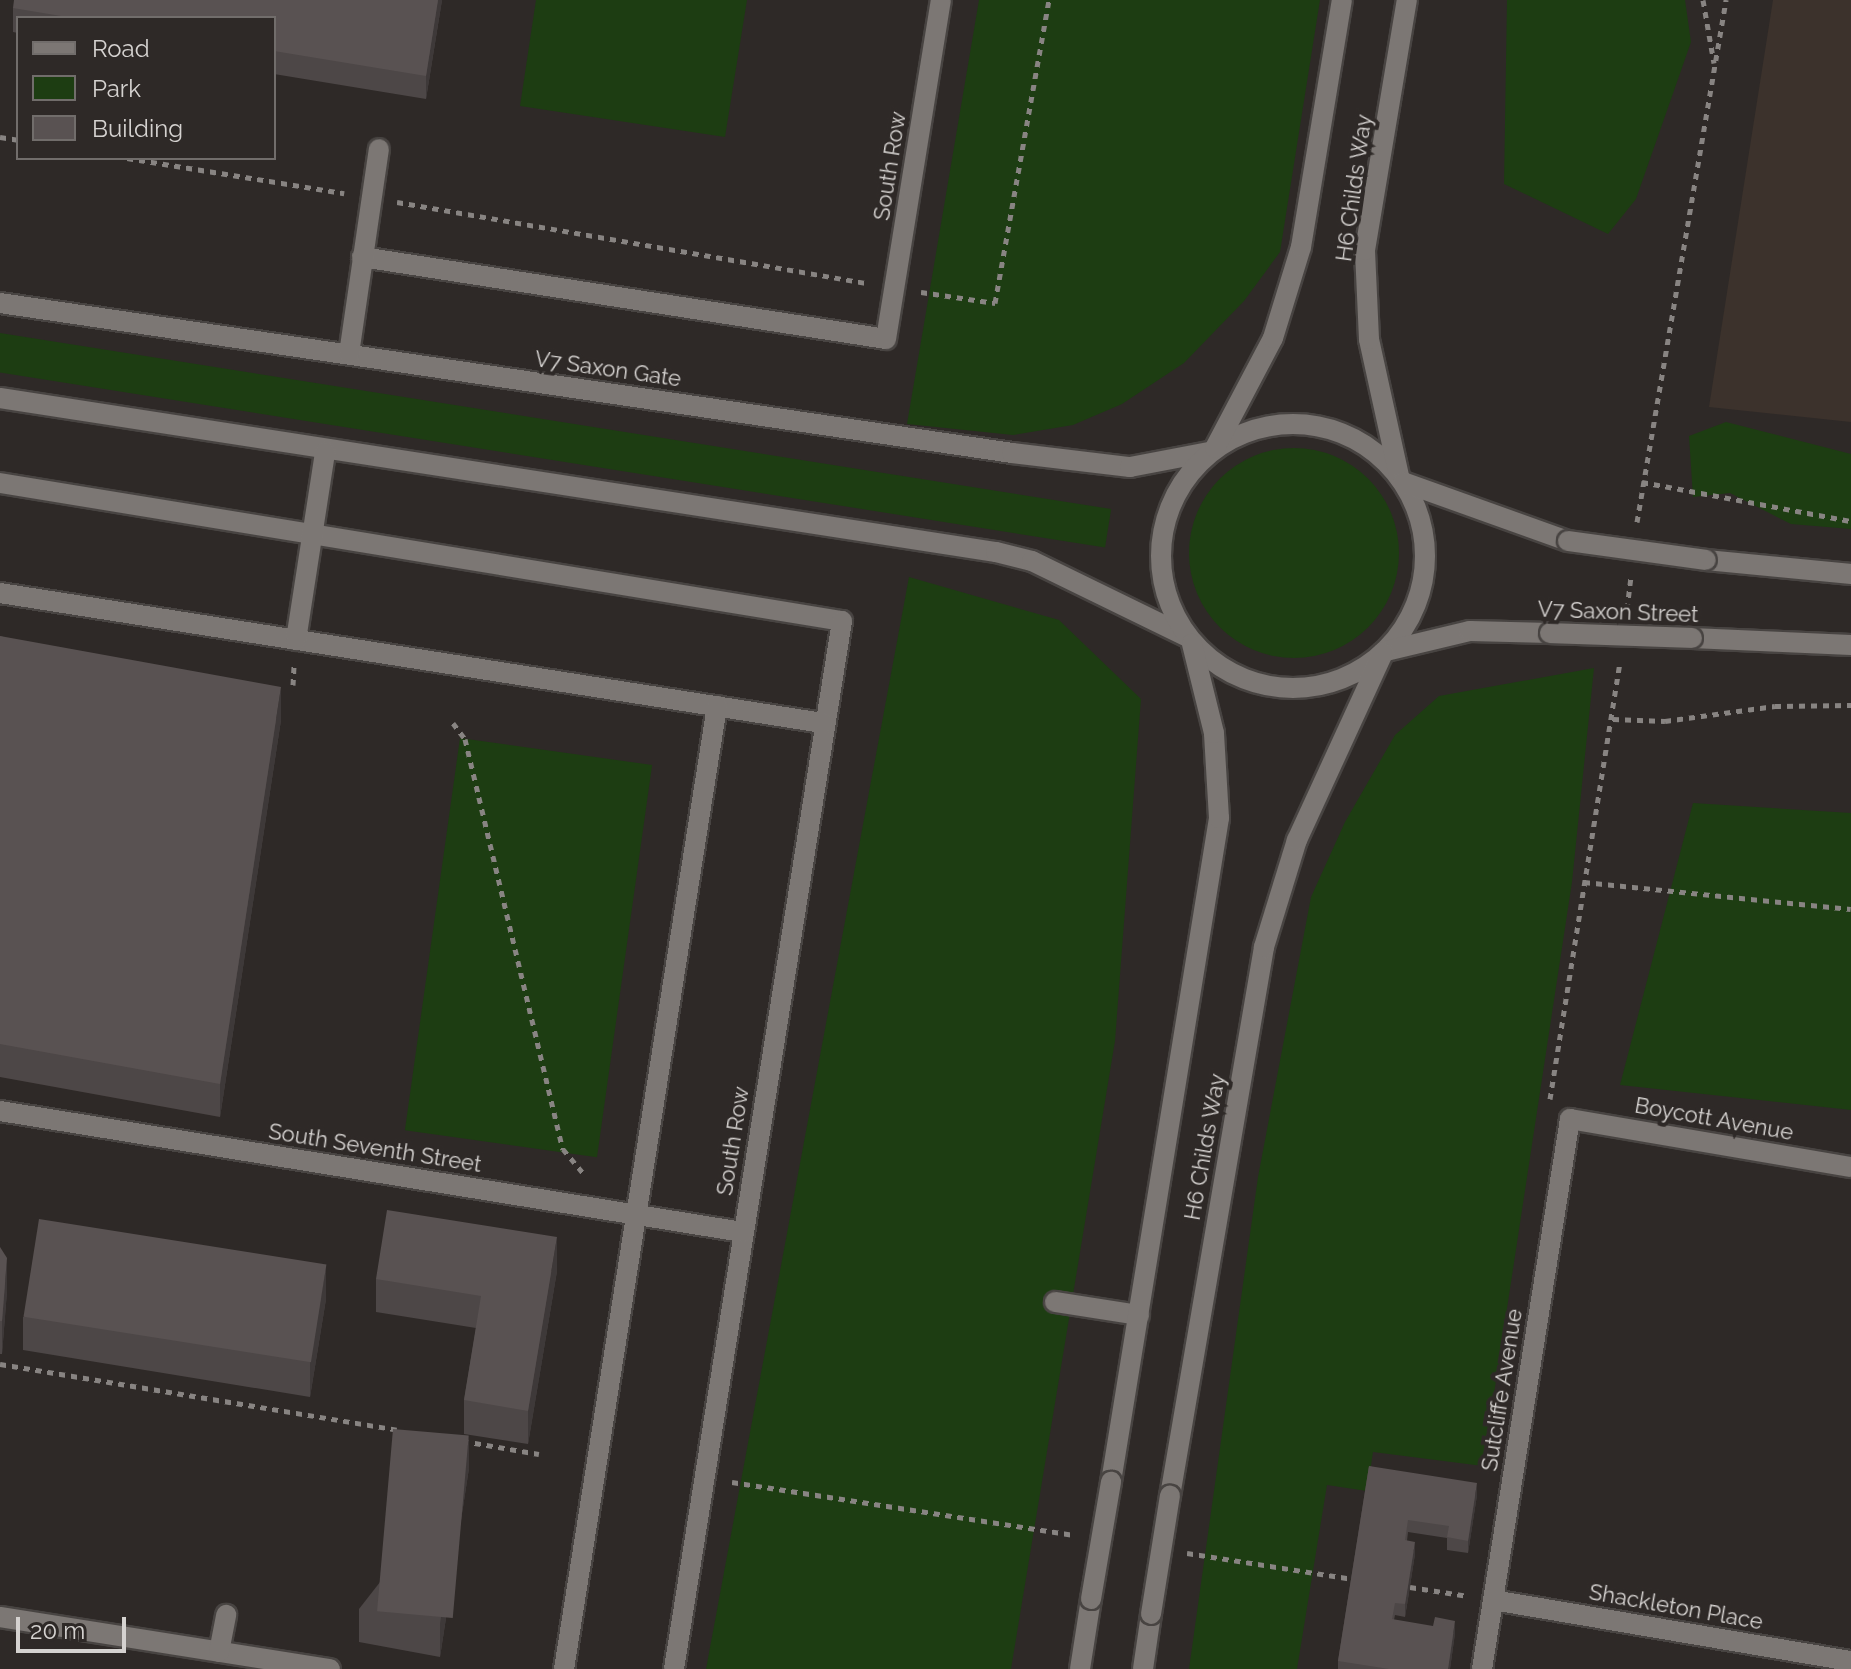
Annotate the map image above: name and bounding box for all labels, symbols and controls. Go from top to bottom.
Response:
legend [16,16,276,160]
text: Road [92,34,150,63]
text: Park [92,74,141,103]
street label: South Row [868,110,912,222]
street label: H6 Childs Way [1331,112,1377,264]
text: Building [92,114,183,143]
street label: V7 Saxon Gate [533,346,683,392]
street label: V7 Saxon Street [1537,596,1699,628]
street label: H6 Childs Way [1179,1071,1231,1223]
street label: South Row [711,1085,755,1197]
street label: Boycott Avenue [1632,1092,1796,1146]
street label: South Seventh Street [267,1118,483,1178]
street label: Sutcliffe Avenue [1476,1307,1528,1473]
street label: Shackleton Place [1587,1579,1765,1635]
scale bar [20,1601,130,1651]
text: 20 m [30,1616,85,1645]

